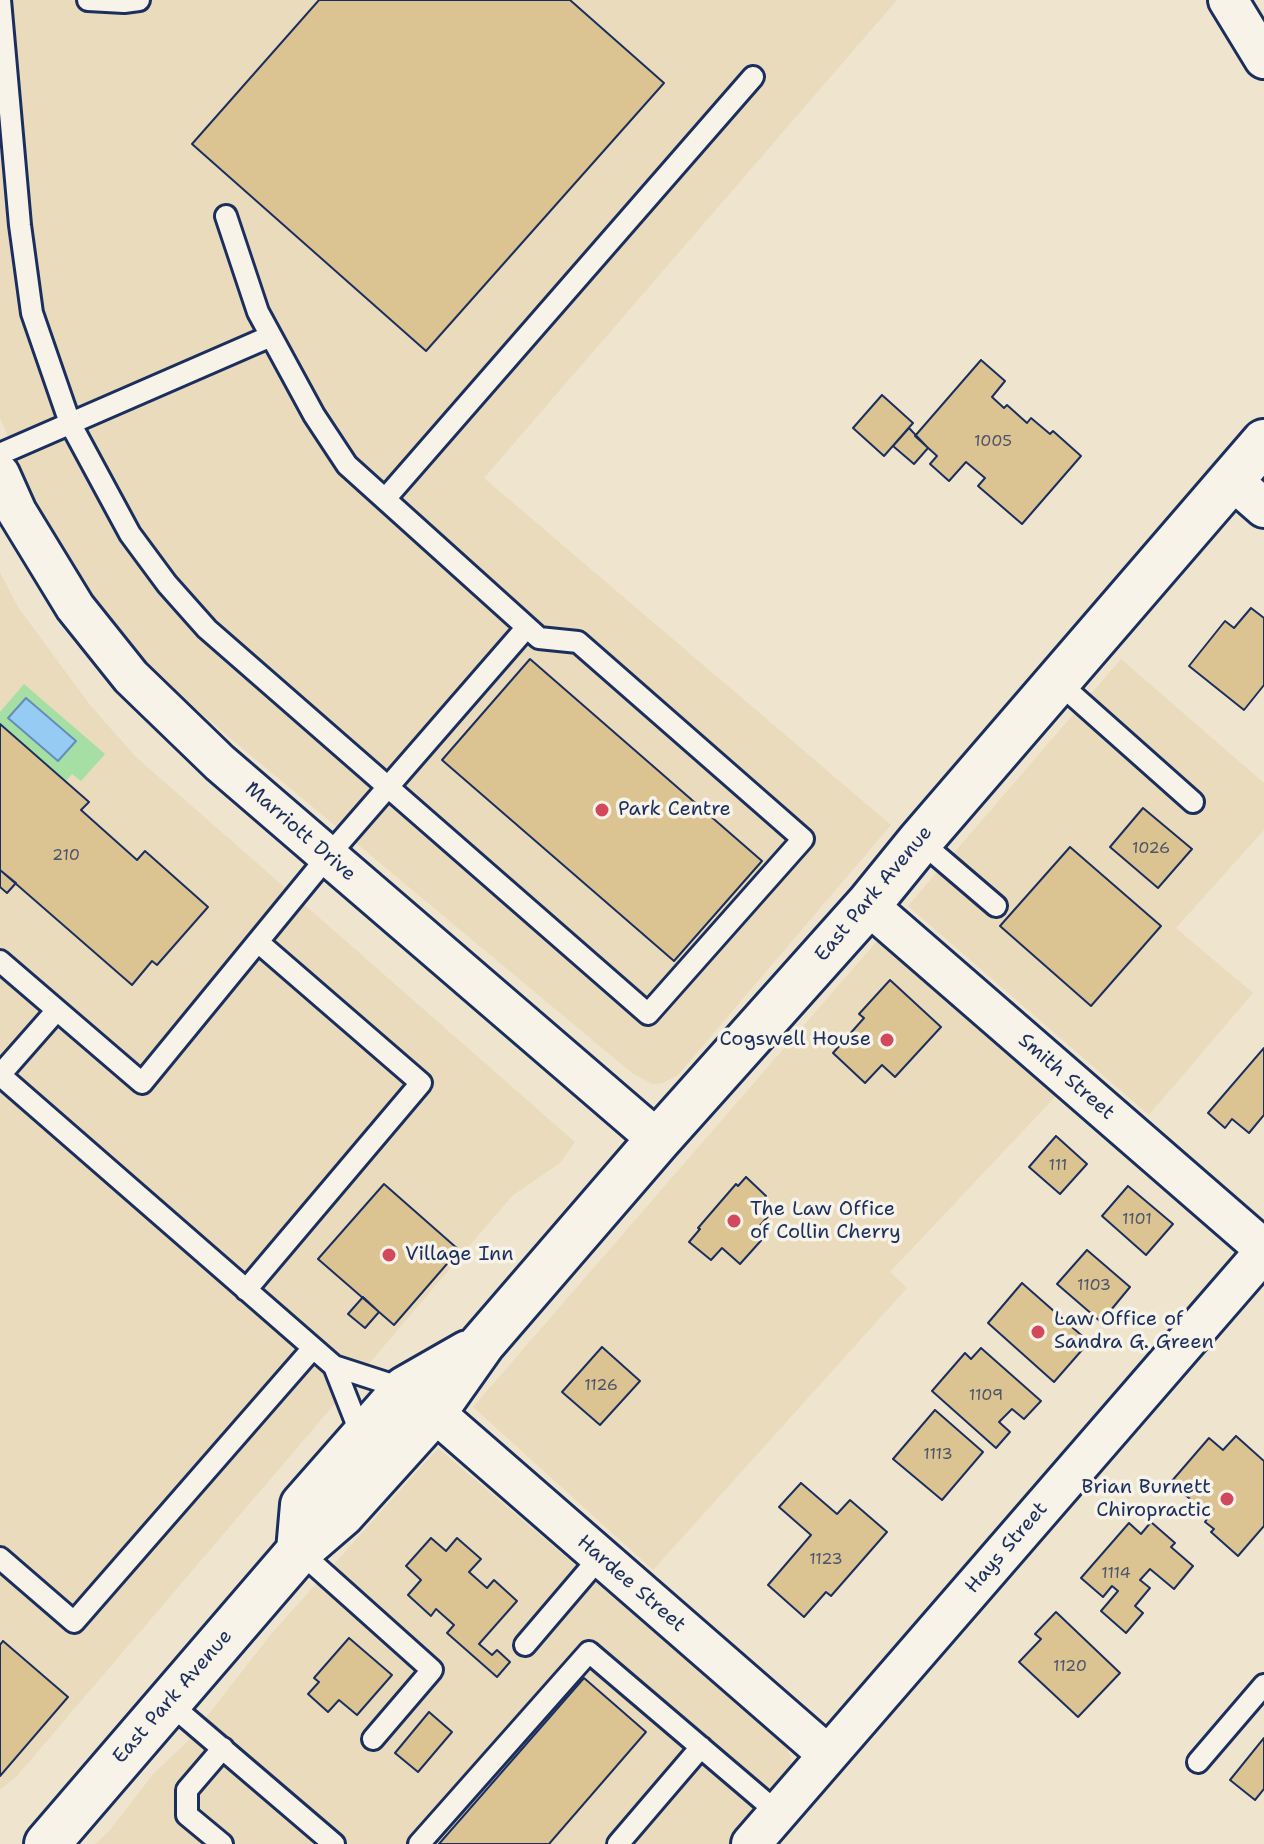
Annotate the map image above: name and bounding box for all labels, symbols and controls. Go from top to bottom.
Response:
house number: 1005 [974,432,1012,452]
street label: Marriott Drive [240,777,360,887]
place label: Park Centre [618,798,731,822]
marker: Park Centre [593,801,611,819]
street label: East Park Avenue [810,821,938,967]
house number: 1026 [1132,839,1170,859]
house number: 210 [52,846,80,866]
place label: Cogswell House [720,1028,871,1052]
street label: Smith Street [1013,1029,1119,1125]
marker: Cogswell House [878,1031,896,1049]
house number: 111 [1049,1156,1067,1176]
place label: The Law Office of Collin Cherry [750,1198,901,1245]
house number: 1101 [1122,1210,1152,1230]
marker: The Law Office of Collin Cherry [725,1212,743,1230]
place label: Village Inn [405,1243,513,1267]
marker: Village Inn [380,1246,398,1264]
house number: 1103 [1077,1276,1111,1296]
place label: Law Office of Sandra G. Green [1054,1308,1214,1355]
marker: Law Office of Sandra G. Green [1029,1323,1047,1341]
house number: 1126 [584,1376,618,1396]
house number: 1109 [969,1386,1003,1406]
house number: 1113 [923,1445,953,1465]
place label: Brian Burnett Chiropractic [1081,1476,1211,1523]
marker: Brian Burnett Chiropractic [1218,1490,1236,1508]
street label: Hays Street [961,1497,1053,1599]
street label: Hardee Street [572,1530,690,1638]
house number: 1123 [809,1550,843,1570]
house number: 1114 [1101,1564,1131,1584]
street label: East Park Avenue [108,1625,238,1769]
house number: 1120 [1053,1657,1087,1677]

